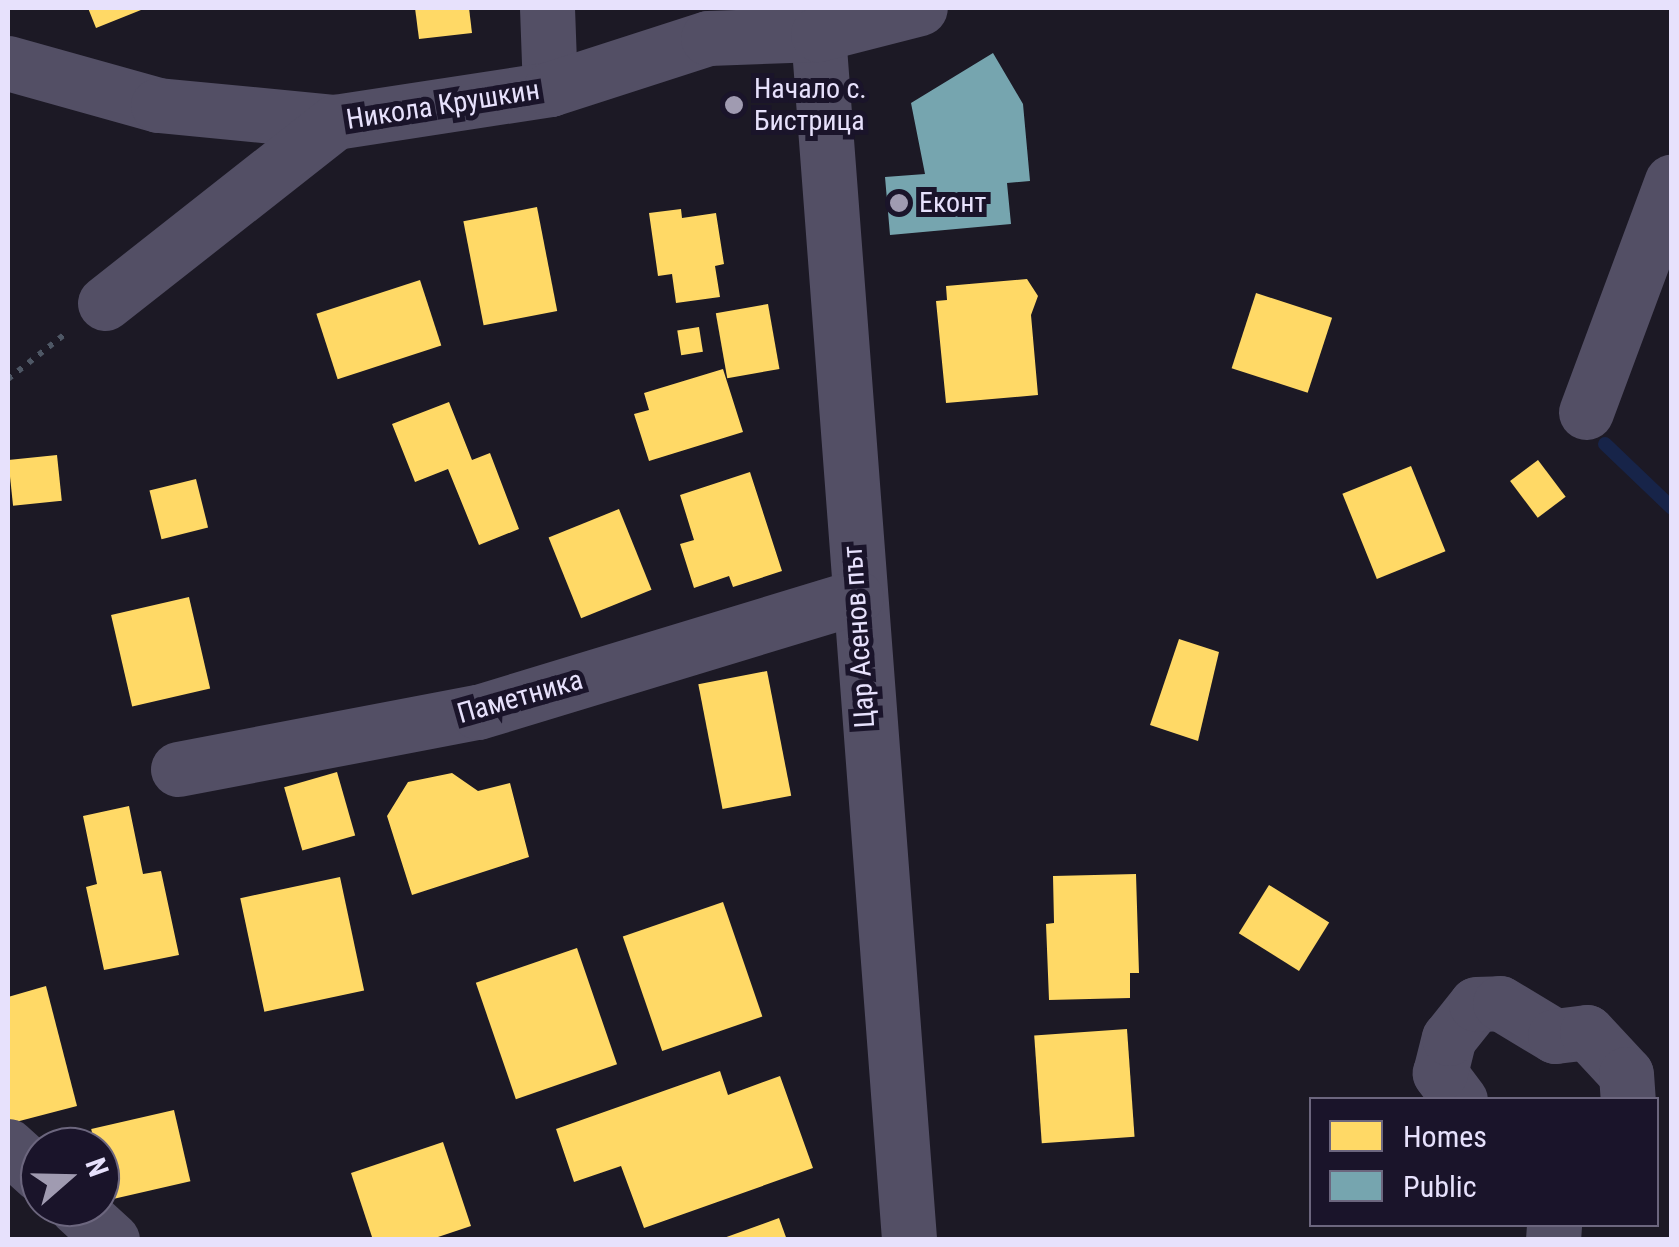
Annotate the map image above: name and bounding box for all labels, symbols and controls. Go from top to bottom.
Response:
place label: Начало с. Бистрица [754,72,867,138]
street label: Никола Крушкин [344,73,542,137]
marker: Начало с. Бистрица [723,94,745,116]
place label: Еконт [919,186,986,220]
marker: Еконт [888,192,910,214]
street label: Цар Асенов път [836,545,882,729]
street label: Паметника [453,663,587,731]
legend [1309,1097,1659,1227]
text: Homes [1403,1119,1487,1154]
north arrow [20,1127,120,1227]
text: N [78,1154,115,1181]
text: Public [1403,1169,1477,1204]

